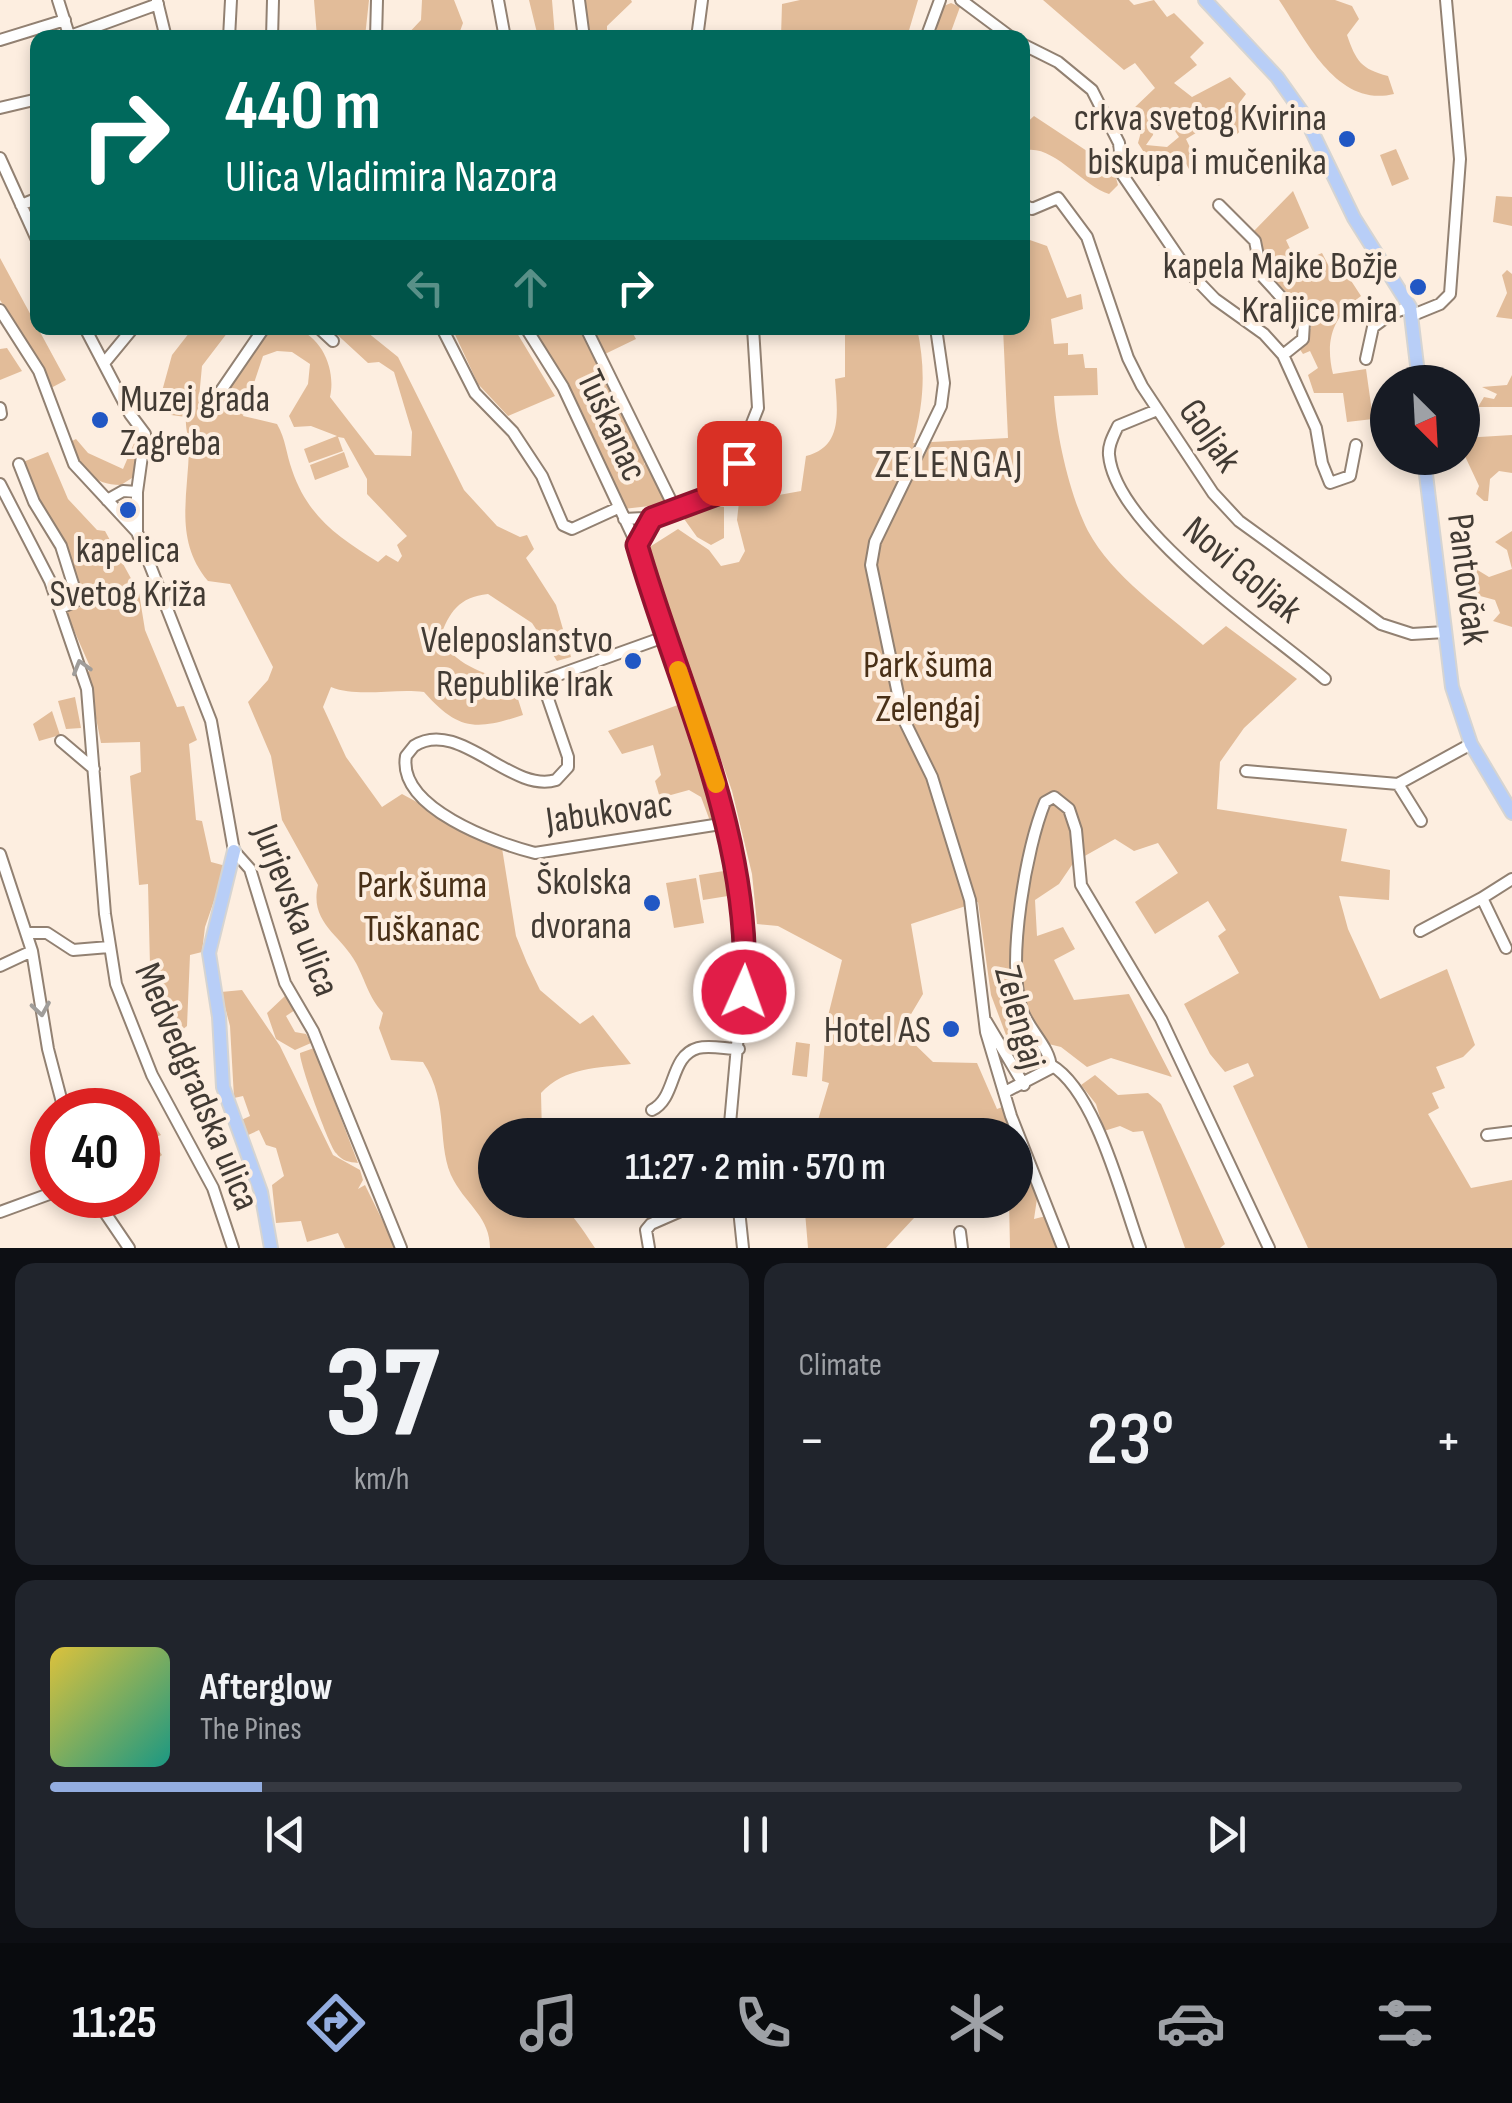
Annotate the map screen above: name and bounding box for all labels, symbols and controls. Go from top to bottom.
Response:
text: 440 m [225,65,381,149]
icon: right [60,70,190,200]
place label: crkva svetog Kvirina biskupa i mučenika [1074,96,1327,185]
marker: crkva svetog Kvirina biskupa i mučenika [1336,128,1358,150]
text: Ulica Vladimira Nazora [225,150,558,205]
place label: kapela Majke Božje Kraljice mira [1163,244,1398,333]
icon: left [398,260,453,315]
icon: ahead [503,260,558,315]
icon: right [608,260,663,315]
marker: kapela Majke Božje Kraljice mira [1407,276,1429,298]
street label: Tuškanac [566,363,657,488]
north arrow [1370,365,1480,475]
map controls [1370,365,1480,475]
place label: Muzej grada Zagreba [120,377,270,466]
street label: Goljak [1169,391,1251,481]
marker: Muzej grada Zagreba [89,409,111,431]
pin [697,421,782,506]
icon: arrive [712,436,767,491]
district label: ZELENGAJ [875,441,1025,489]
marker: kapelica Svetog Križa [117,499,139,521]
street label: Novi Goljak [1173,508,1311,633]
street label: Pantovčak [1437,511,1498,648]
place label: kapelica Svetog Križa [49,528,207,617]
place label: Veleposlanstvo Republike Irak [421,618,613,707]
park label: Park šuma Zelengaj [863,643,993,732]
marker: Veleposlanstvo Republike Irak [622,650,644,672]
one-way arrow [72,660,93,677]
street label: Jabukovac [542,781,675,844]
street label: Jurjevska ulica [242,817,349,1003]
place label: Školska dvorana [530,860,632,949]
park label: Park šuma Tuškanac [357,863,487,952]
marker: Školska dvorana [641,892,663,914]
position arrow [692,940,796,1044]
street label: Medvedgradska ulica [124,956,269,1217]
street label: Zelengaj [984,961,1055,1074]
one-way arrow [29,1000,50,1017]
place label: Hotel AS [824,1008,931,1053]
marker: Hotel AS [940,1018,962,1040]
speed limit sign: 40 [30,1088,160,1218]
text: 11:27 · 2 min · 570 m [625,1145,886,1190]
text: 37 [324,1317,439,1473]
text: Climate [799,1346,882,1385]
text: 23° [1086,1395,1174,1486]
text: − [799,1408,825,1475]
text: + [1435,1408,1462,1475]
text: km/h [354,1460,409,1499]
text: Afterglow [200,1665,333,1710]
text: The Pines [200,1710,302,1749]
icon: previous [258,1807,313,1862]
icon: pause [728,1807,783,1862]
icon: next [1199,1807,1254,1862]
icon: directions [301,1988,371,2058]
icon: music [514,1988,584,2058]
icon: phone [728,1988,798,2058]
icon: climate [942,1988,1012,2058]
icon: car [1156,1988,1226,2058]
icon: filters [1370,1988,1440,2058]
text: 11:25 [72,1996,157,2051]

